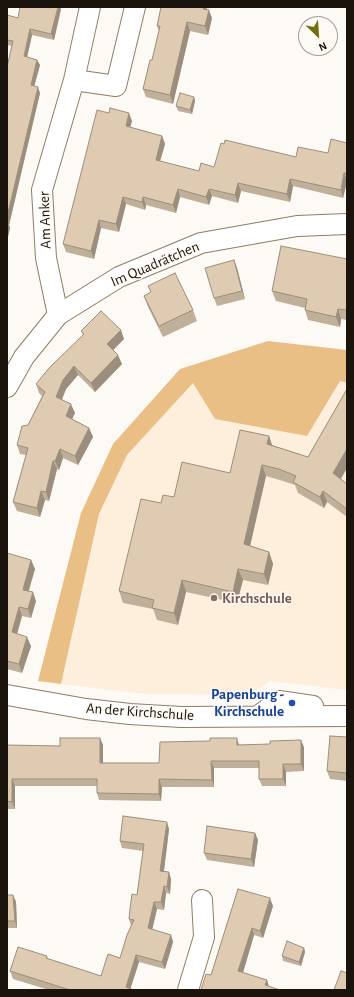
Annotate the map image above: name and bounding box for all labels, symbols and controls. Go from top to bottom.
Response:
north arrow [298,16,338,56]
text: N [317,40,329,53]
street label: Am Anker [35,191,55,249]
street label: Im Quadrätchen [108,237,202,291]
place label: Kirchschule [222,589,292,607]
marker: Kirchschule [209,593,219,603]
place label: Papenburg - Kirchschule [211,685,284,720]
marker: Papenburg - Kirchschule [287,698,297,708]
street label: An der Kirchschule [85,699,195,725]

